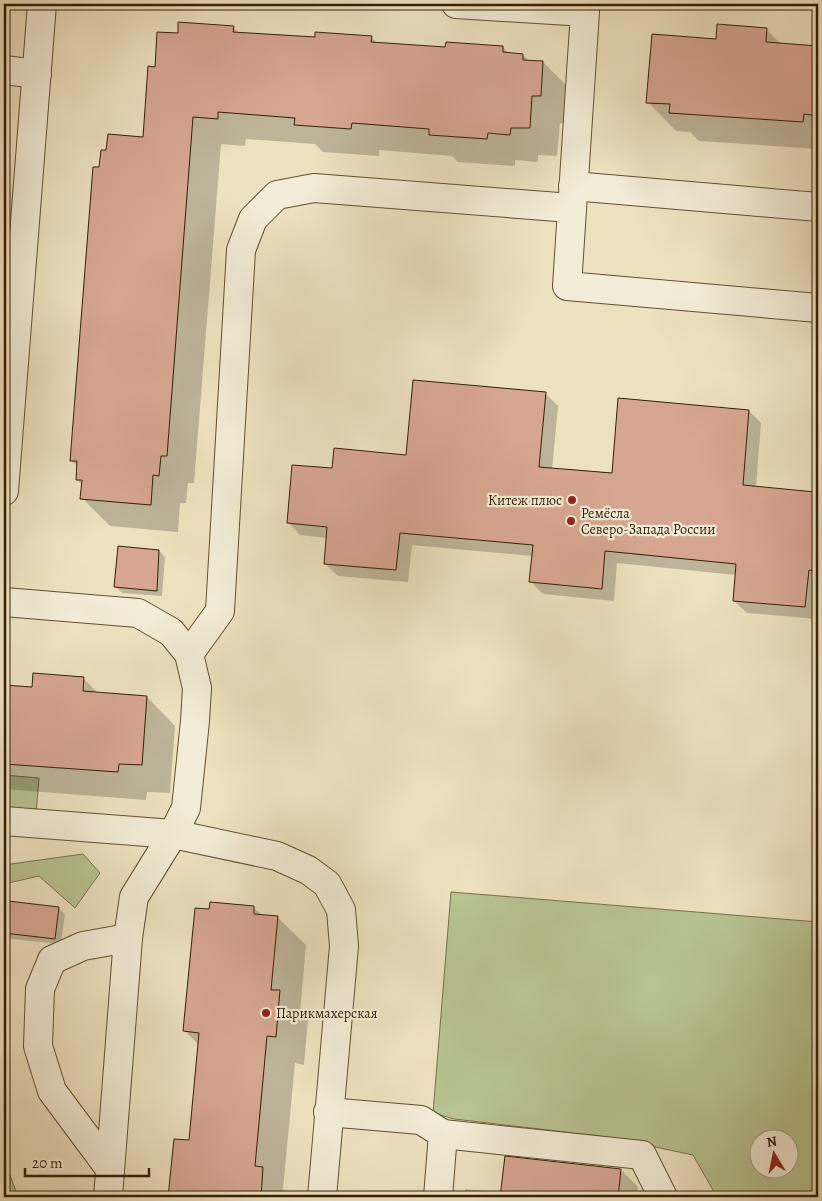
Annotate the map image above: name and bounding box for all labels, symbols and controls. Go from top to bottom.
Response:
place label: Китеж плюс [488,491,562,510]
marker: Китеж плюс [566,494,578,506]
place label: Ремёсла Северо-Запада России [581,504,716,539]
marker: Ремёсла Северо-Запада России [565,515,577,527]
place label: Парикмахерская [276,1004,378,1023]
marker: Парикмахерская [260,1007,272,1019]
north arrow [750,1128,800,1178]
text: N [765,1131,779,1152]
scale bar [25,1146,149,1178]
text: 20 m [32,1153,63,1173]

